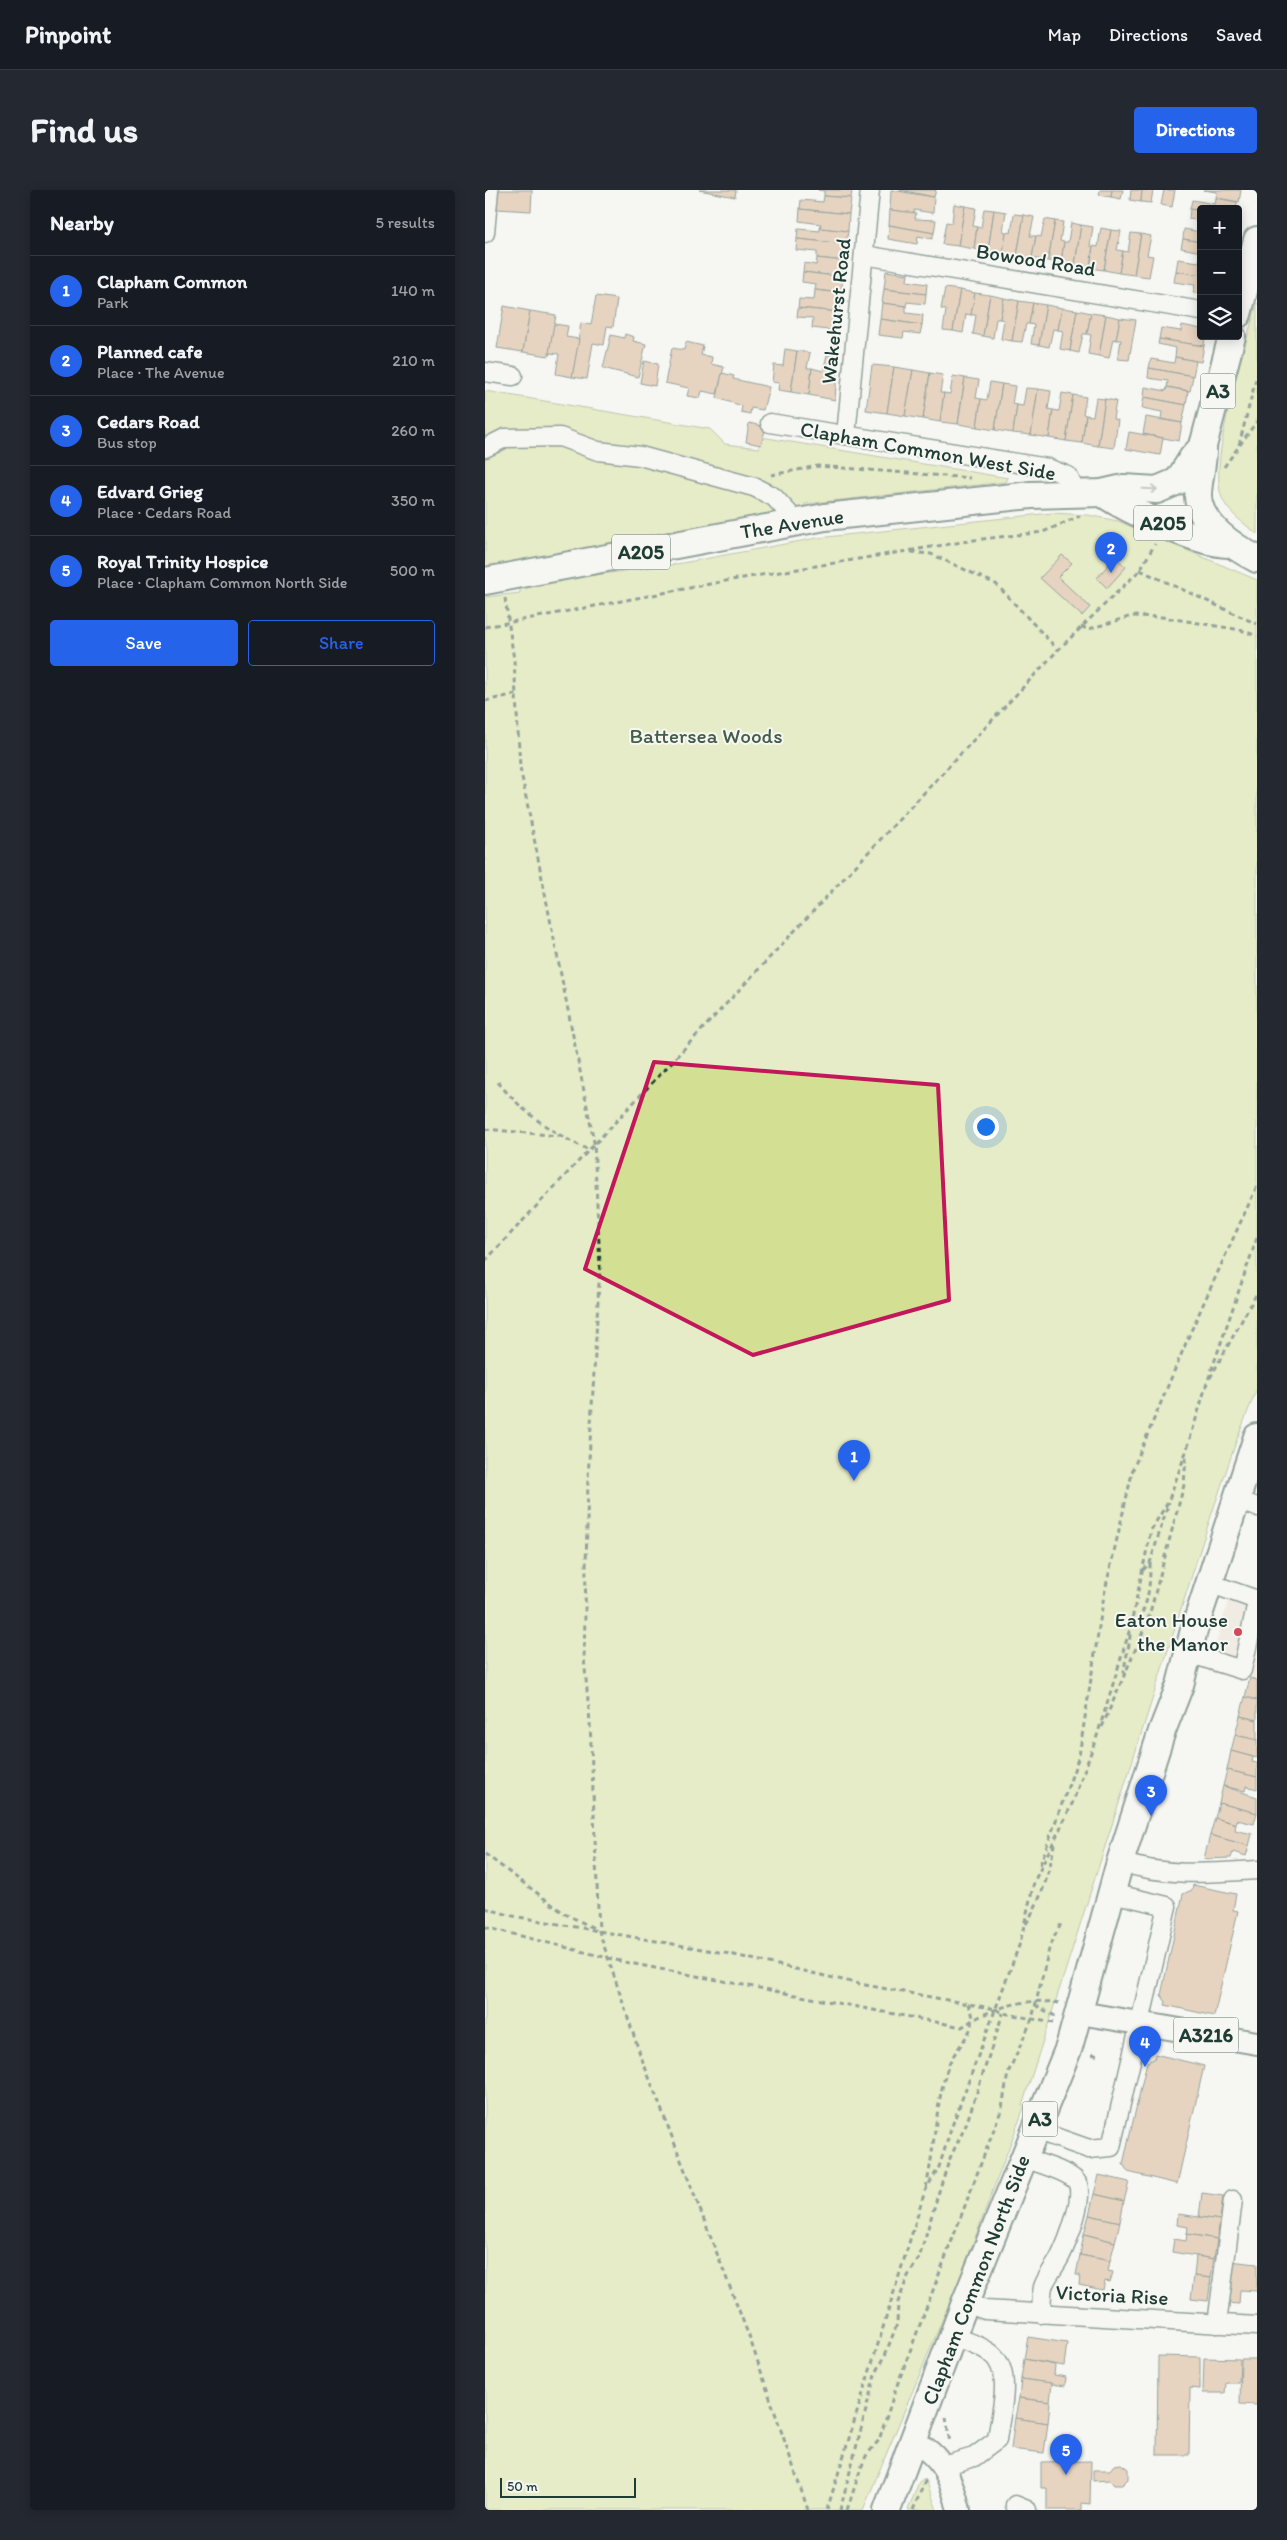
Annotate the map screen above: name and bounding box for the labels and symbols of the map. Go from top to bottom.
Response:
street label: Wakehurst Road [815,236,856,385]
street label: Bowood Road [974,238,1098,281]
road number: A3 [1201,374,1235,408]
street label: Clapham Common West Side [798,416,1058,485]
one-way arrow [1142,484,1158,494]
street label: The Avenue [738,503,846,544]
road number: A205 [1134,506,1192,540]
pin: 2 [1095,532,1127,573]
road number: A205 [612,534,670,570]
park label: Battersea Woods [629,723,783,748]
your location [973,1114,999,1140]
pin: 1 [838,1440,870,1481]
place label: Eaton House the Manor [1115,1607,1229,1656]
marker: Eaton House the Manor [1232,1626,1244,1638]
pin: 3 [1135,1775,1167,1816]
road number: A3216 [1173,2018,1239,2052]
pin: 4 [1129,2026,1161,2067]
road number: A3 [1023,2102,1057,2136]
street label: Clapham Common North Side [916,2151,1035,2408]
street label: Victoria Rise [1055,2279,1169,2310]
pin: 5 [1050,2434,1082,2475]
scale bar [500,2475,636,2498]

